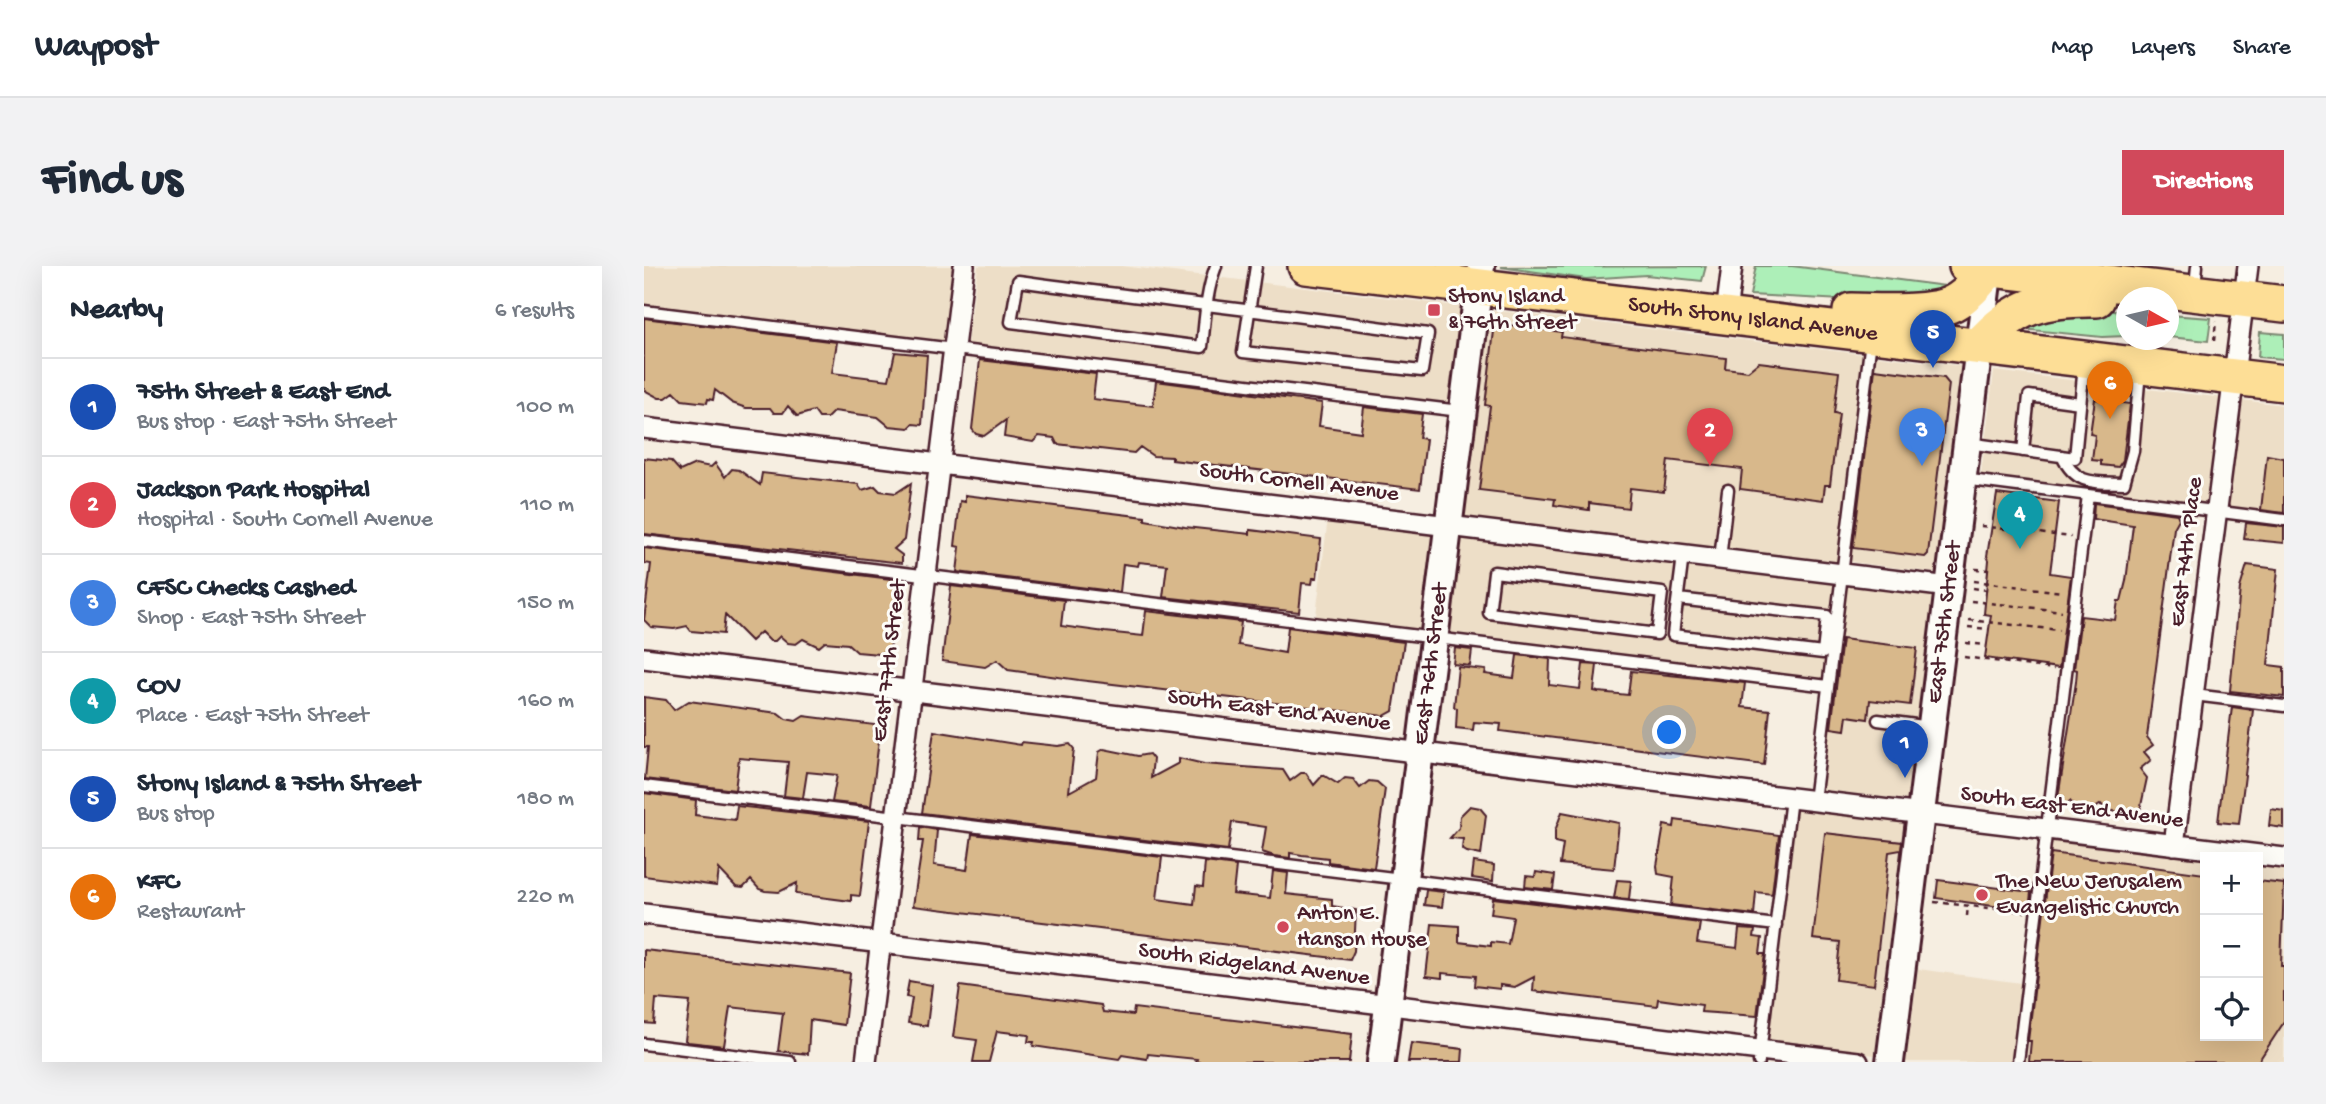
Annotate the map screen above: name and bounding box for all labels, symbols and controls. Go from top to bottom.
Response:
text: Waypost [35,29,157,67]
text: Map [2051,34,2093,63]
text: Layers [2131,34,2195,63]
text: Share [2233,34,2291,63]
button: Directions [2122,150,2284,215]
text: Find us [42,153,182,211]
place label: Stony Island & 76th Street [1448,284,1578,337]
north arrow [2116,287,2179,350]
street label: South Stony Island Avenue [1626,291,1880,348]
text: Nearby [70,294,163,329]
text: 6 results [495,298,574,325]
marker: Stony Island & 76th Street [1426,302,1442,318]
pin: 5 [1910,310,1956,368]
pin: 6 [2087,361,2133,419]
text: 75th Street & East End [137,378,389,409]
text: 1 [88,394,98,421]
text: 100 m [517,394,574,421]
pin: 2 [1687,408,1733,466]
pin: 3 [1899,408,1945,466]
text: Bus stop · East 75th Street [137,409,396,436]
street label: South Cornell Avenue [1198,457,1401,509]
street label: East 74th Place [2164,474,2210,628]
text: Jackson Park Hospital [137,476,370,507]
pin: 4 [1997,491,2043,549]
text: 2 [87,492,99,519]
text: 110 m [521,492,574,519]
text: Hospital · South Cornell Avenue [137,507,433,534]
street label: East 75th Street [1921,538,1968,705]
text: CFSC Checks Cashed [137,574,355,605]
street label: East 77th Street [867,577,914,743]
street label: East 76th Street [1407,580,1455,746]
text: 3 [87,590,99,617]
text: 150 m [518,590,574,617]
text: Shop · East 75th Street [137,605,364,632]
text: COV [137,672,181,703]
street label: South East End Avenue [1166,684,1393,738]
text: 4 [88,688,98,715]
text: 160 m [518,688,574,715]
text: Place · East 75th Street [137,703,368,730]
your location [1652,715,1686,749]
pin: 1 [1882,720,1928,778]
text: Stony Island & 75th Street [137,770,420,801]
street label: South East End Avenue [1959,781,2186,835]
text: 5 [87,786,99,813]
text: 180 m [517,786,574,813]
text: Bus stop [137,801,215,828]
map controls [2200,852,2263,1041]
button: + [2200,852,2263,915]
text: KFC [137,868,179,899]
place label: The New Jerusalem Evangelistic Church [1994,869,2182,922]
text: 6 [87,884,99,911]
text: 220 m [517,884,574,911]
marker: The New Jerusalem Evangelistic Church [1974,887,1990,903]
text: Restaurant [137,899,244,926]
place label: Anton E. Hanson House [1297,901,1428,954]
button: − [2200,915,2263,978]
marker: Anton E. Hanson House [1275,919,1291,935]
street label: South Ridgeland Avenue [1137,937,1372,993]
button: locate [2200,978,2263,1041]

